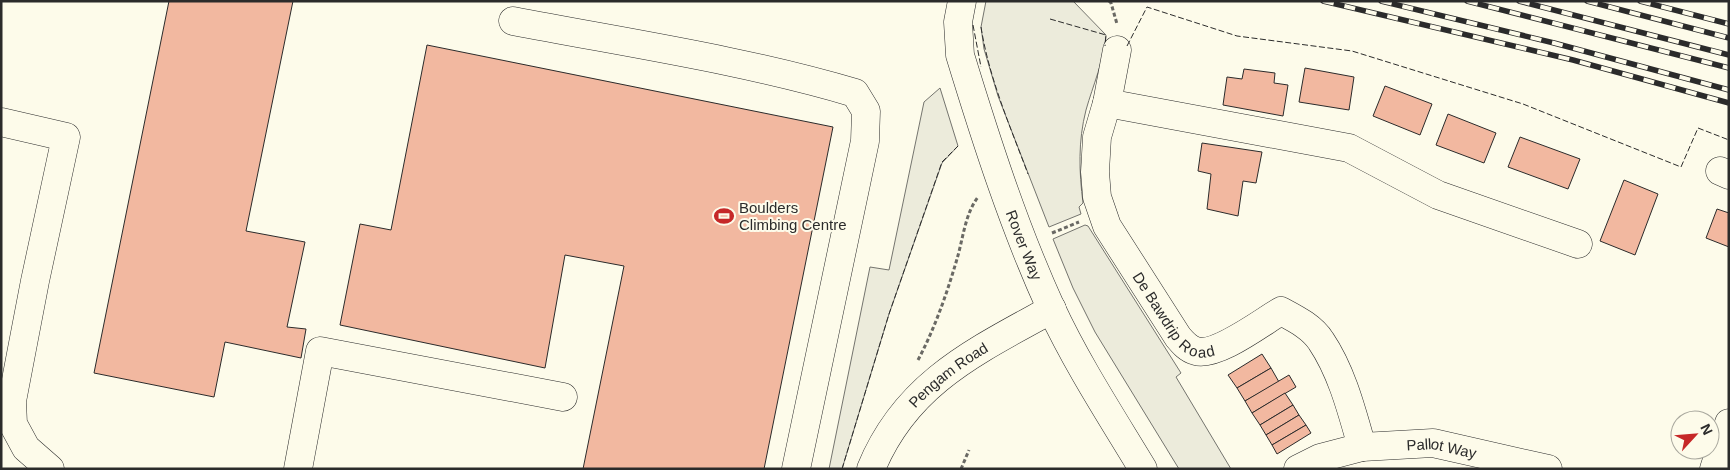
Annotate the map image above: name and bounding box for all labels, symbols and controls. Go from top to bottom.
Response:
place label: Boulders Climbing Centre [739,199,847,233]
sports icon: Boulders Climbing Centre [713,205,735,227]
street label: Rover Way [1003,208,1046,283]
street label: De Bawdrip Road [1130,269,1216,360]
street label: Pengam Road [905,339,990,410]
north arrow [1670,410,1720,460]
text: N [1697,421,1716,437]
street label: Pallot Way [1406,434,1479,461]

